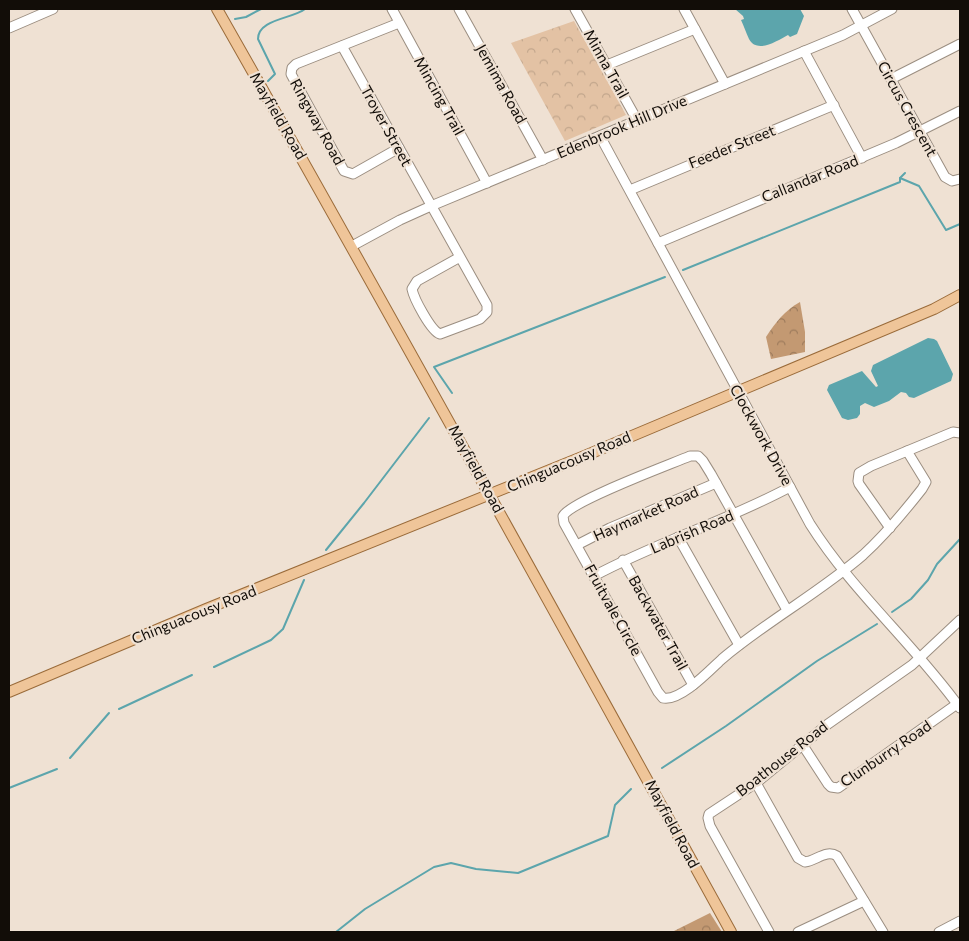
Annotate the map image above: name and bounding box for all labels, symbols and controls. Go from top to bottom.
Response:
street label: Minna Trail [581,26,633,101]
street label: Jemima Road [473,41,531,126]
street label: Mincing Trail [411,53,469,138]
street label: Circus Crescent [874,58,941,159]
street label: Mayfield Road [247,69,311,162]
street label: Ringway Road [287,75,349,168]
street label: Troyer Street [357,82,416,169]
street label: Edenbrook Hill Drive [554,91,689,162]
street label: Feeder Street [686,121,778,172]
street label: Callandar Road [759,151,861,206]
street label: Clockwork Drive [727,381,797,488]
street label: Mayfield Road [445,421,508,516]
street label: Chinguacousy Road [504,427,633,495]
street label: Haymarket Road [590,482,701,544]
street label: Labrish Road [647,506,736,557]
street label: Fruitvale Circle [581,561,646,658]
street label: Backwater Trail [625,572,692,673]
street label: Chinguacousy Road [129,581,259,647]
street label: Clunburry Road [836,716,934,790]
street label: Boathouse Road [732,717,831,800]
street label: Mayfield Road [642,776,704,871]

